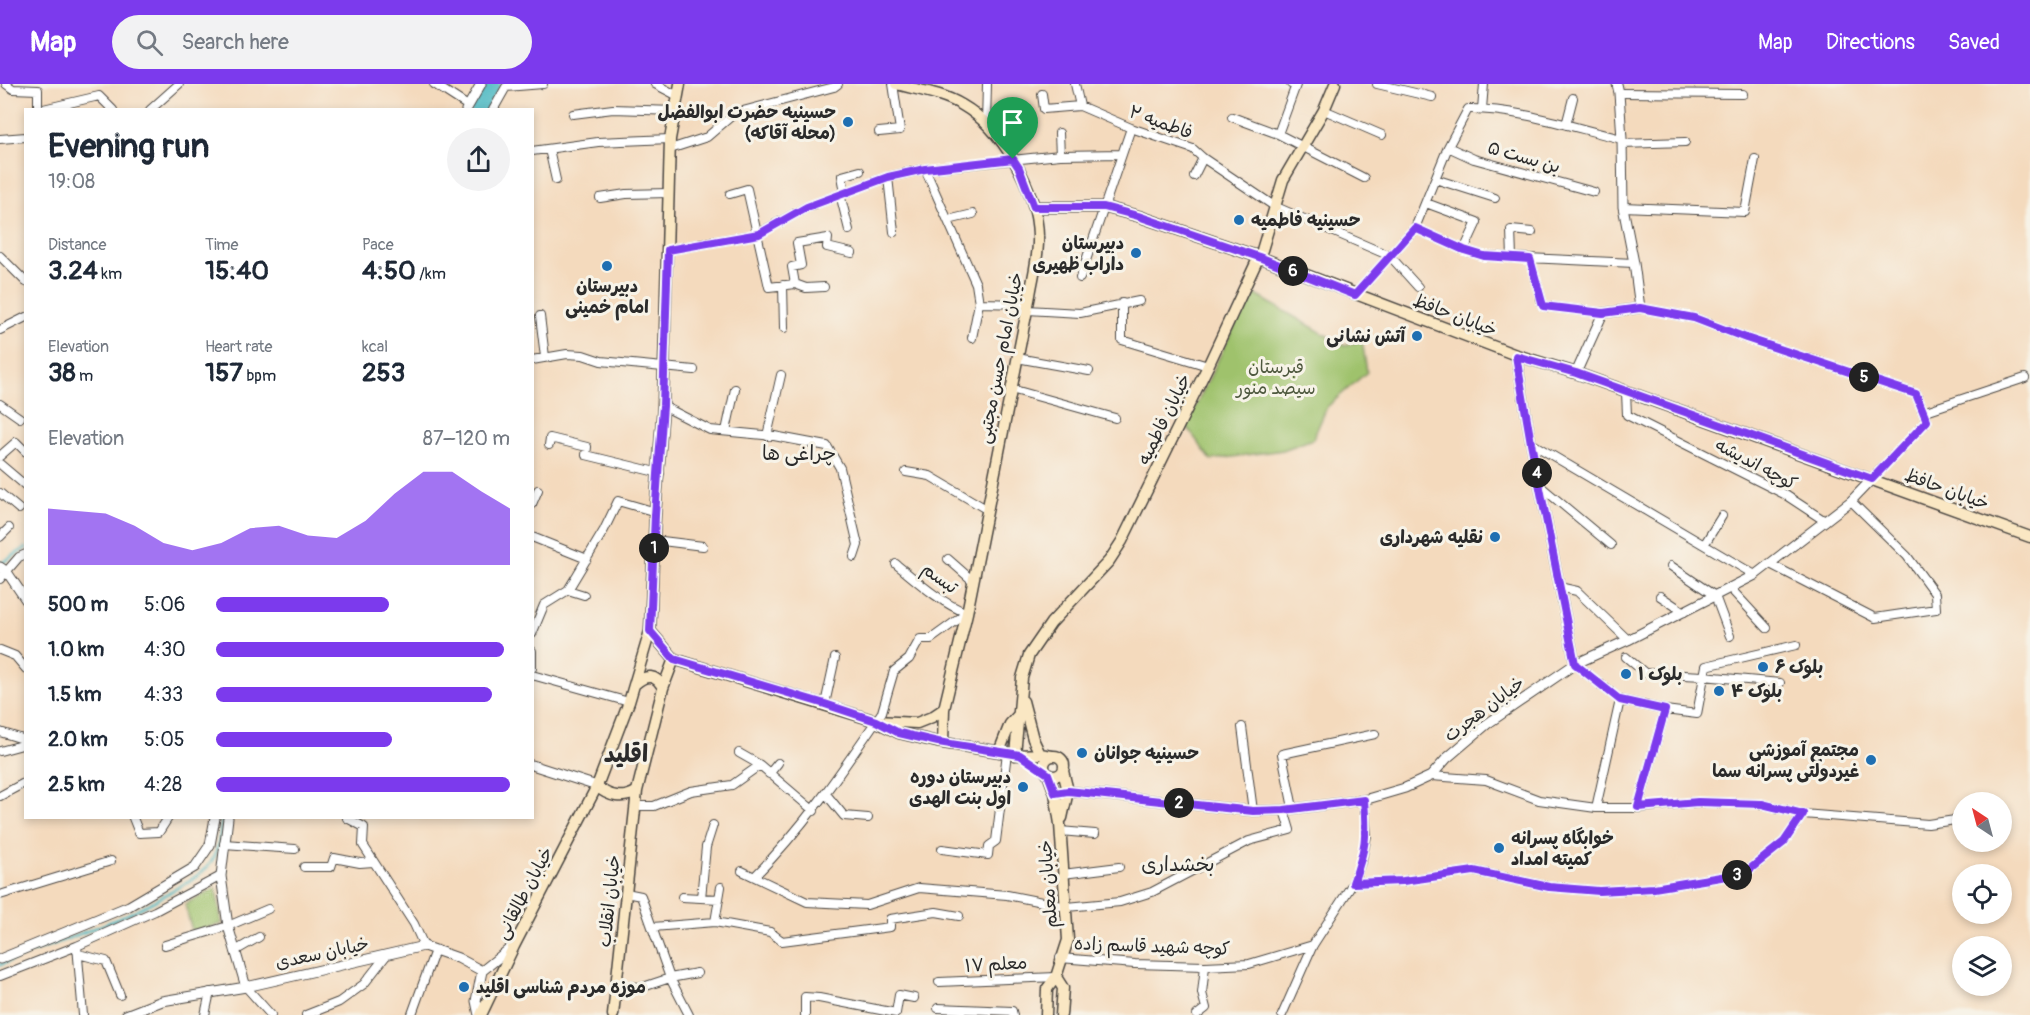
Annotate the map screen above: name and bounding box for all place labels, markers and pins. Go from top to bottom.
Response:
pin [987,97,1038,159]
place label: حسینیه حضرت ابوالفضل (محله آقاکه) [658,101,836,145]
marker: حسینیه حضرت ابوالفضل (محله آقاکه) [841,115,855,129]
place label: حسینیه فاطمیه [1251,209,1361,232]
marker: حسینیه فاطمیه [1232,213,1246,227]
place label: دبیرستان داراب ظهیری [1033,232,1124,276]
marker: دبیرستان داراب ظهیری [1129,246,1143,260]
pin: 6 [1278,256,1308,286]
marker: دبیرستان امام خمینی [600,259,614,273]
place label: دبیرستان امام خمینی [565,275,649,321]
place label: آتش نشانی [1326,325,1406,348]
marker: آتش نشانی [1410,329,1424,343]
pin: 5 [1849,362,1879,392]
pin: 4 [1522,458,1552,488]
place label: نقلیه شهرداری [1380,526,1483,549]
marker: نقلیه شهرداری [1488,530,1502,544]
pin: 1 [639,533,669,563]
place label: بلوک ۶ [1775,656,1823,679]
marker: بلوک ۶ [1756,660,1770,674]
place label: بلوک ۱ [1638,663,1682,686]
marker: بلوک ۱ [1619,667,1633,681]
place label: بلوک ۴ [1731,680,1782,703]
marker: بلوک ۴ [1712,684,1726,698]
place label: مجتمع آموزشی غیردولتی پسرانه سما [1712,739,1859,783]
place label: حسینیه جوانان [1094,742,1199,765]
marker: حسینیه جوانان [1075,746,1089,760]
marker: مجتمع آموزشی غیردولتی پسرانه سما [1864,753,1878,767]
place label: دبیرستان دوره اول بنت الهدی [909,766,1011,810]
marker: دبیرستان دوره اول بنت الهدی [1016,780,1030,794]
pin: 2 [1164,788,1194,818]
place label: خوابگاه پسرانه کمیته امداد [1511,827,1614,871]
marker: خوابگاه پسرانه کمیته امداد [1492,841,1506,855]
pin: 3 [1722,860,1752,890]
place label: موزه مردم شناسی اقلید [476,976,646,1001]
marker: موزه مردم شناسی اقلید [457,980,471,994]

